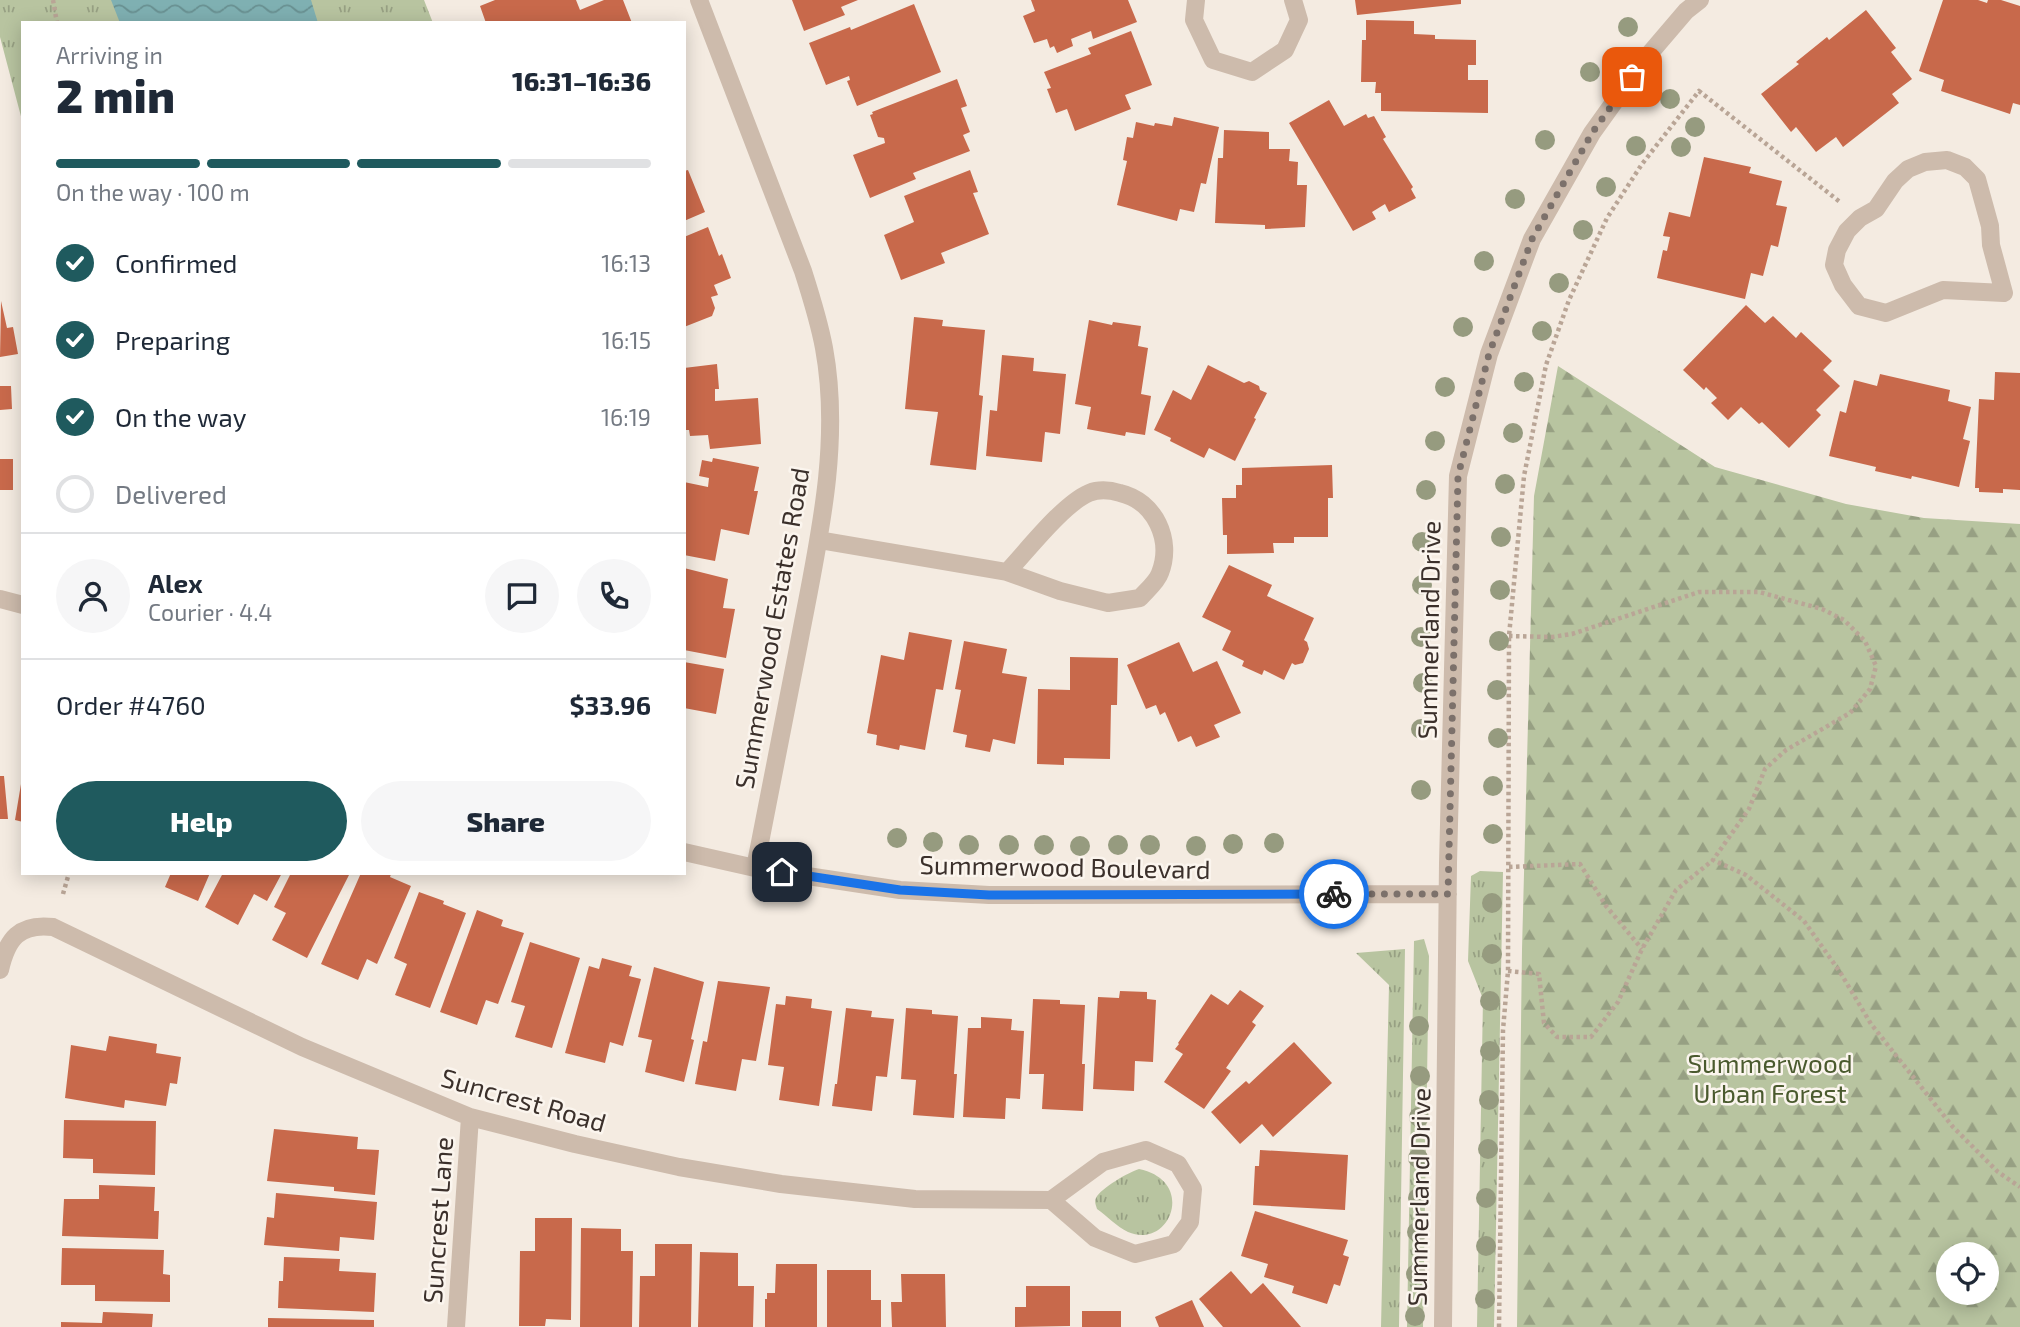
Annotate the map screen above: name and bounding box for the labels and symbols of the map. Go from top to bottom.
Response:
pin [1602,47,1662,107]
street label: Summerwood Estates Road [727,465,815,791]
street label: Summerland Drive [1411,520,1445,740]
pin [752,842,812,902]
street label: Summerwood Boulevard [919,848,1211,884]
courier [1299,859,1369,929]
park label: Summerwood Urban Forest [1687,1047,1853,1108]
street label: Suncrest Road [438,1061,610,1137]
street label: Summerland Drive [1401,1087,1435,1307]
street label: Suncrest Lane [416,1136,458,1304]

